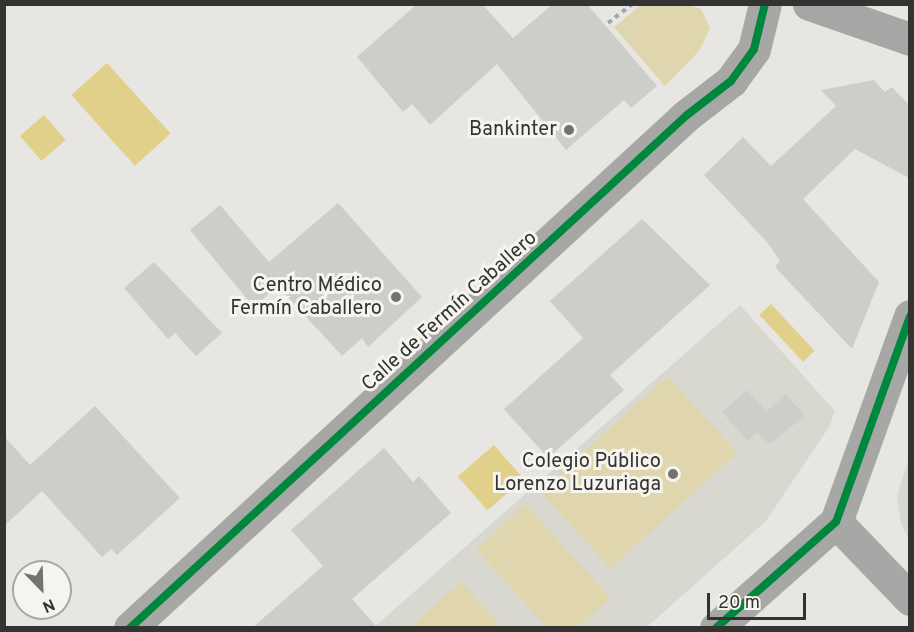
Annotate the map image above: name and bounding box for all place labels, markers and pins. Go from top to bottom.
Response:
place label: Bankinter [469,118,557,142]
marker: Bankinter [562,123,576,137]
place label: Centro Médico Fermín Caballero [230,274,382,321]
marker: Centro Médico Fermín Caballero [387,288,405,306]
place label: Colegio Público Lorenzo Luzuriaga [494,450,661,497]
marker: Colegio Público Lorenzo Luzuriaga [666,467,680,481]

